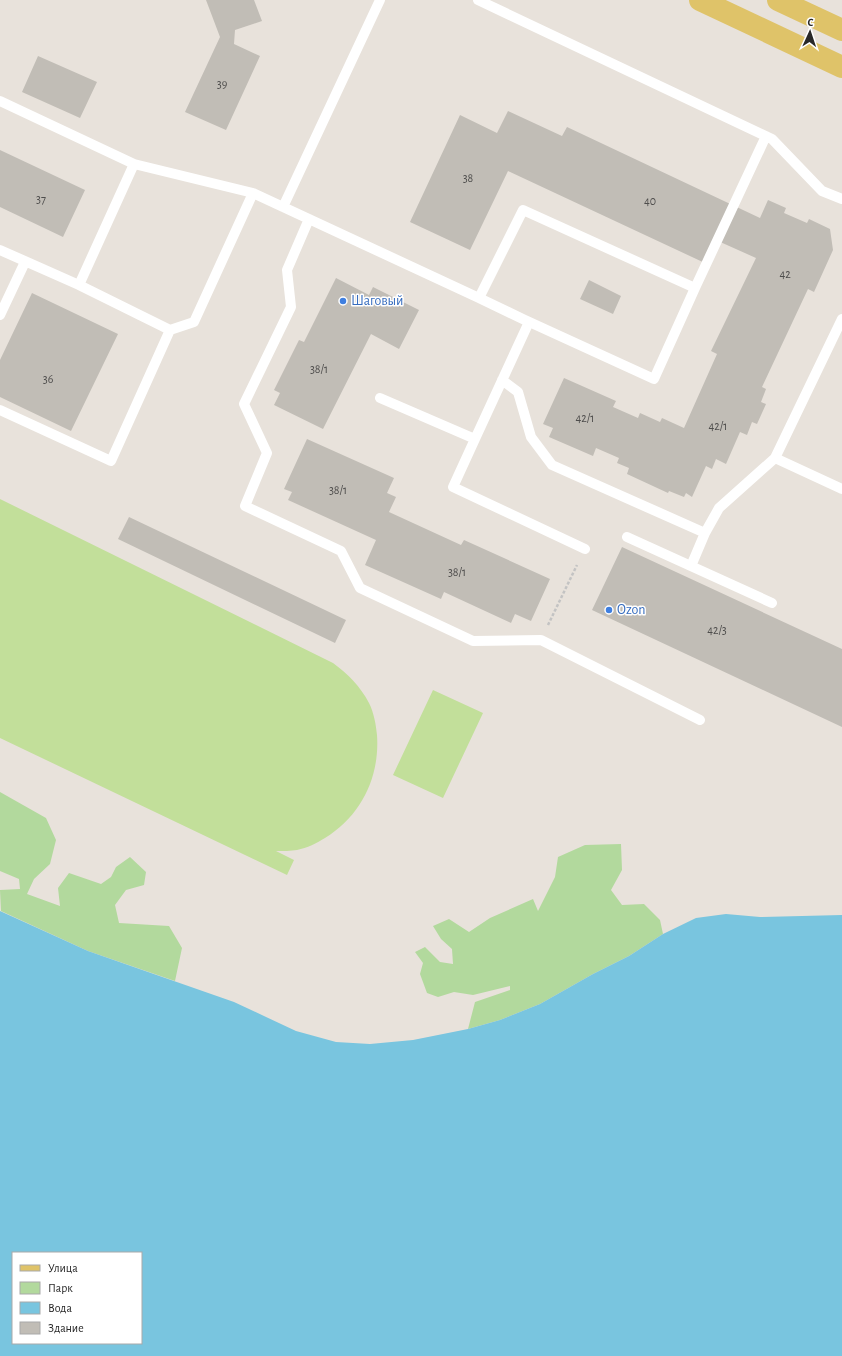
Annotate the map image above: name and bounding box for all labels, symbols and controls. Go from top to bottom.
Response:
north arrow [790,12,830,52]
text: С [807,17,814,28]
house number: 39 [217,78,228,90]
house number: 38 [463,172,474,184]
house number: 37 [36,193,46,205]
house number: 40 [644,195,656,207]
house number: 42 [779,268,791,280]
place label: Шаговый [351,294,403,308]
marker: Шаговый [338,296,348,306]
house number: 38/1 [310,363,328,375]
house number: 36 [43,373,54,385]
house number: 42/1 [576,412,594,424]
house number: 42/1 [709,420,727,432]
house number: 38/1 [329,484,347,496]
house number: 38/1 [448,566,466,578]
place label: Ozon [617,603,645,617]
marker: Ozon [604,605,614,615]
house number: 42/3 [707,624,727,636]
legend [12,1252,142,1344]
text: Улица [48,1262,78,1274]
text: Парк [48,1282,73,1294]
text: Вода [48,1302,72,1314]
text: Здание [48,1322,84,1334]

